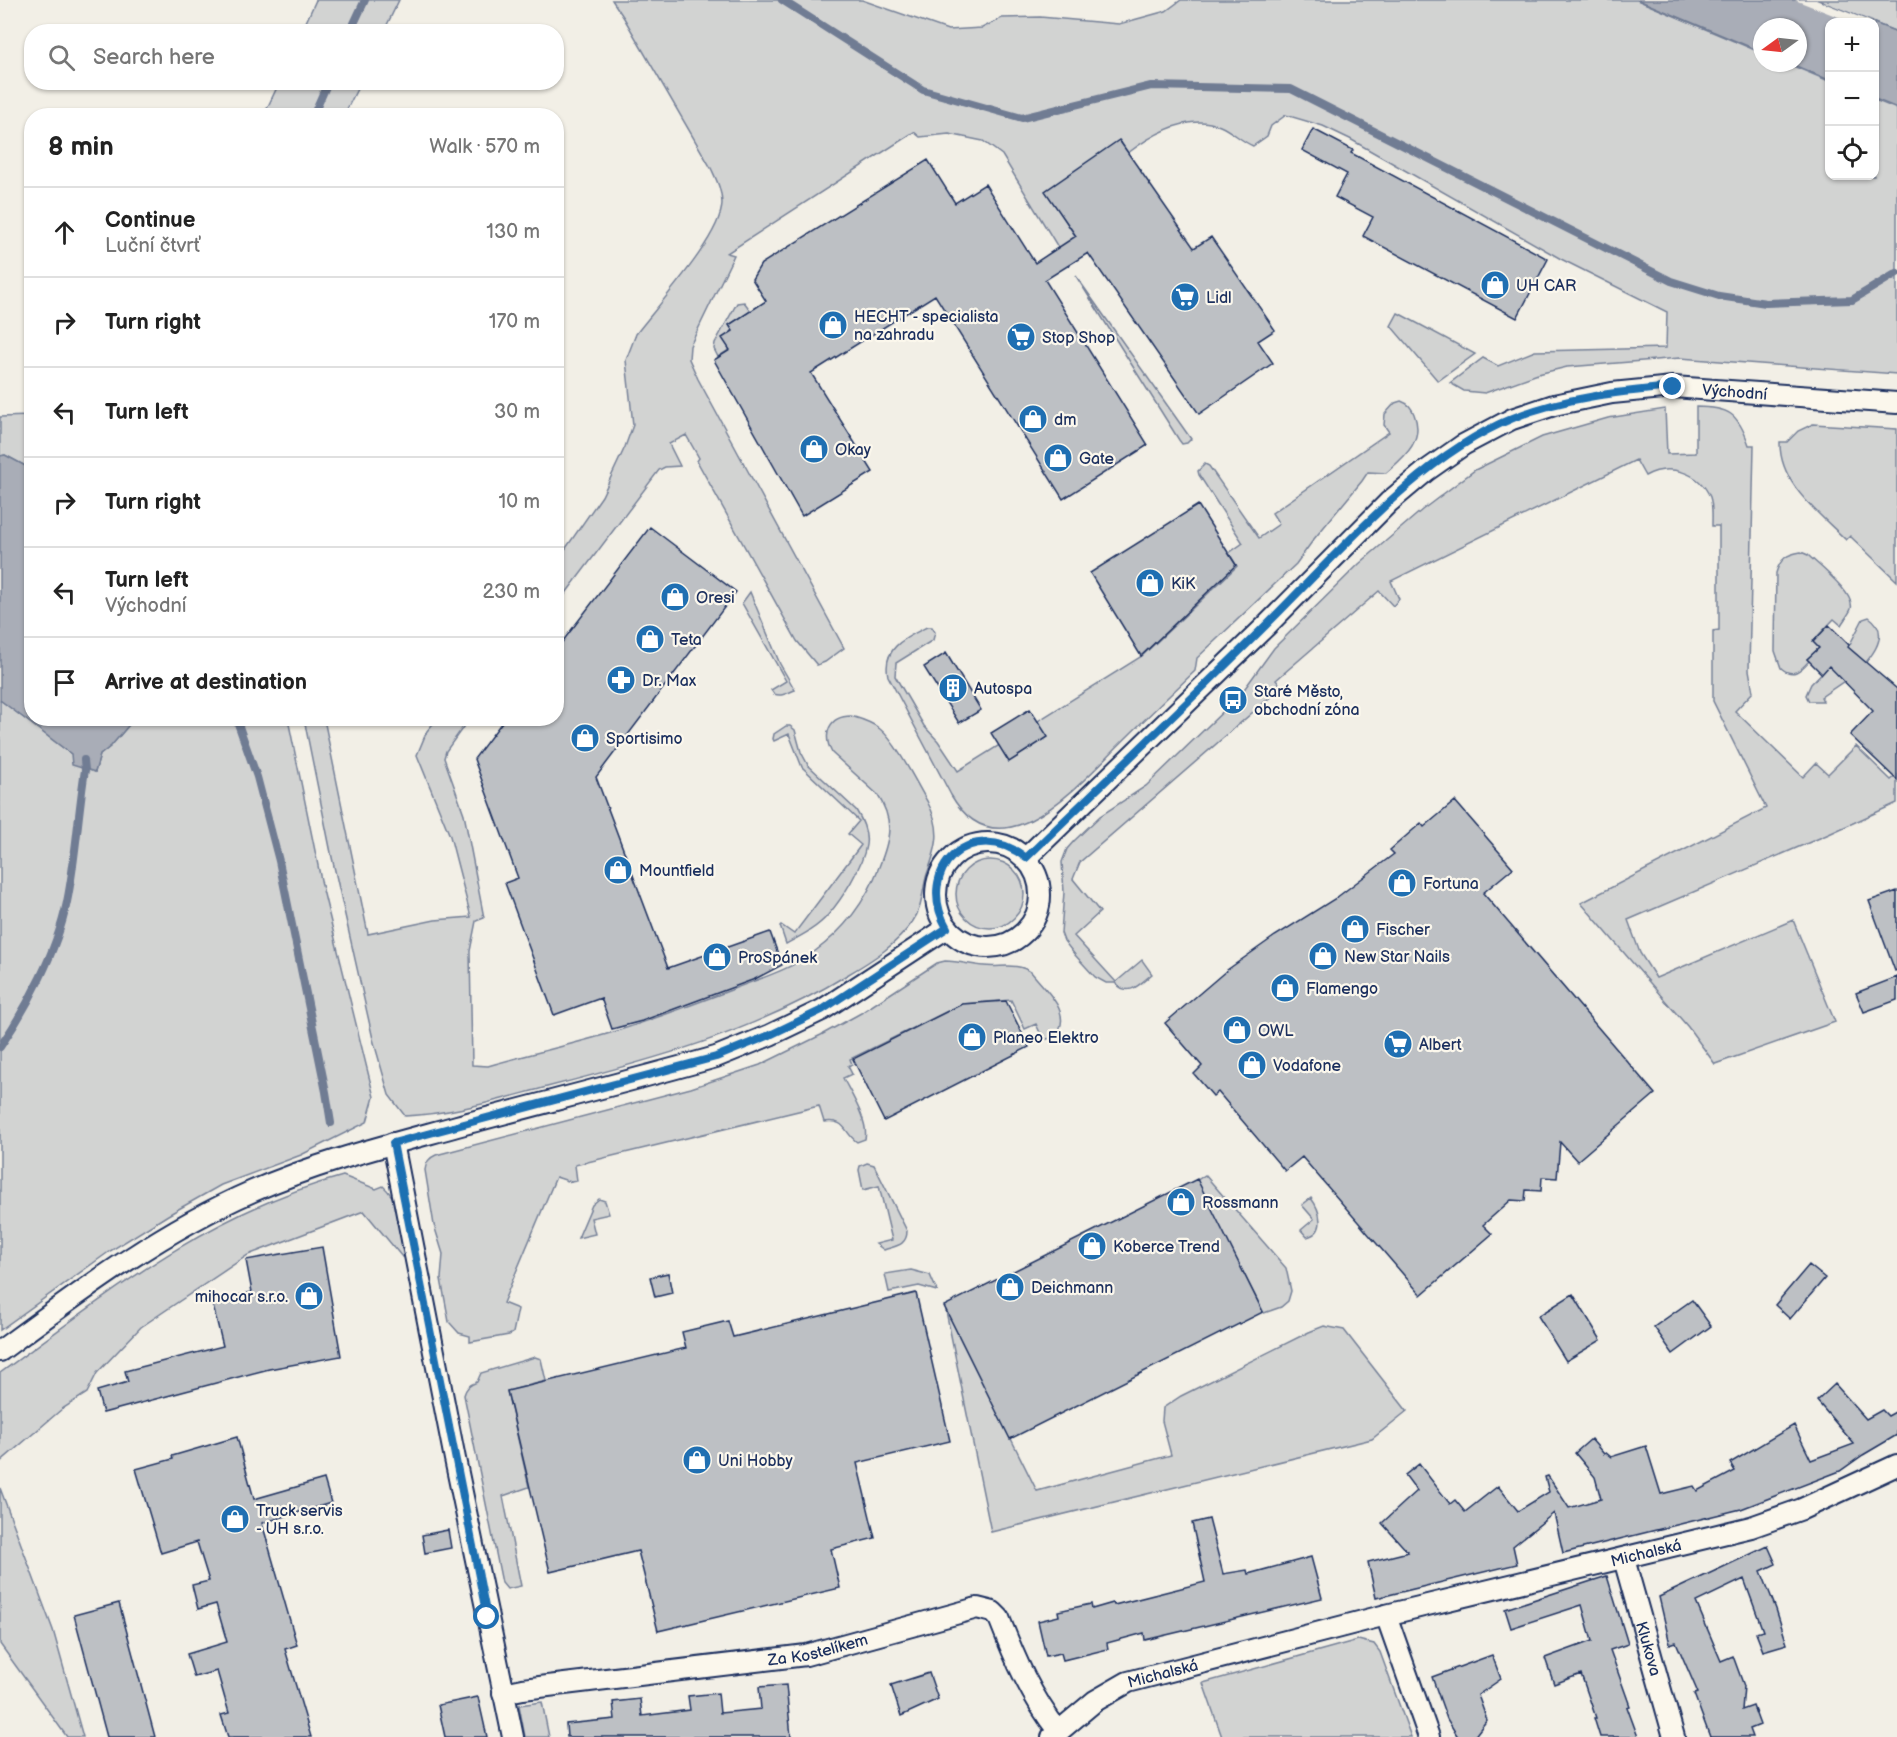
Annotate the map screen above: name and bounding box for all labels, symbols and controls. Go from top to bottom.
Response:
north arrow [1753,18,1807,72]
map controls [1825,18,1879,180]
button: + [1825,18,1879,72]
search box [24,24,564,90]
icon: search [45,41,78,74]
text: Search here [93,44,215,71]
button: − [1825,72,1879,126]
button: locate [1825,126,1879,180]
text: 8 min [48,132,114,163]
text: Walk · 570 m [429,135,540,159]
text: Continue [105,207,195,234]
icon: ahead [48,216,81,249]
text: 130 m [486,220,540,244]
text: Luční čtvrť [105,234,200,258]
shop icon: UH CAR [1479,269,1511,301]
place label: UH CAR [1516,277,1576,296]
supermarket icon: Lidl [1169,281,1201,313]
place label: Lidl [1206,289,1232,308]
icon: right [48,306,81,339]
place label: HECHT - specialista na zahradu [854,308,999,345]
text: Turn right [105,309,201,336]
shop icon: HECHT - specialista na zahradu [817,309,849,341]
text: 170 m [489,310,540,334]
supermarket icon: Stop Shop [1005,321,1037,353]
place label: Stop Shop [1042,329,1115,348]
route end [1659,373,1685,399]
street label: Východní [1701,381,1768,405]
icon: left [48,396,81,429]
text: Turn left [105,399,189,426]
text: 30 m [494,400,540,424]
shop icon: dm [1017,403,1049,435]
place label: dm [1054,411,1076,430]
shop icon: Okay [798,433,830,465]
place label: Okay [835,441,872,460]
shop icon: Gate [1042,442,1074,474]
place label: Gate [1079,450,1114,469]
icon: right [48,486,81,519]
text: Turn right [105,489,201,516]
text: 10 m [499,490,540,514]
text: Turn left [105,567,189,594]
shop icon: KiK [1134,567,1166,599]
place label: KiK [1171,575,1196,594]
icon: left [48,576,81,609]
text: 230 m [483,580,540,604]
shop icon: Oresi [659,581,691,613]
place label: Oresi [696,589,735,608]
text: Východní [105,594,186,618]
shop icon: Teta [634,623,666,655]
place label: Teta [671,631,702,650]
pharmacy icon: Dr. Max [605,664,637,696]
icon: arrive [48,666,81,699]
text: Arrive at destination [105,669,307,696]
place label: Dr. Max [642,672,697,691]
building icon: Autospa [937,672,969,704]
place label: Autospa [974,680,1032,699]
place label: Staré Město, obchodní zóna [1254,683,1360,720]
bus stop icon: Staré Město, obchodní zóna [1217,684,1249,716]
shop icon: Sportisimo [569,722,601,754]
place label: Sportisimo [606,730,683,749]
shop icon: Mountfield [602,854,634,886]
place label: Mountfield [639,862,714,881]
shop icon: Fortuna [1386,867,1418,899]
place label: Fortuna [1423,875,1479,894]
shop icon: Fischer [1339,913,1371,945]
place label: Fischer [1376,921,1430,940]
shop icon: New Star Nails [1307,940,1339,972]
shop icon: ProSpánek [701,941,733,973]
place label: New Star Nails [1344,948,1450,967]
place label: ProSpánek [738,949,817,968]
shop icon: Flamengo [1269,972,1301,1004]
place label: Flamengo [1306,980,1378,999]
shop icon: OWL [1221,1014,1253,1046]
shop icon: Planeo Elektro [956,1021,988,1053]
place label: OWL [1258,1022,1294,1041]
supermarket icon: Albert [1382,1028,1414,1060]
place label: Planeo Elektro [993,1029,1099,1048]
place label: Albert [1419,1036,1462,1055]
shop icon: Vodafone [1236,1049,1268,1081]
place label: Vodafone [1273,1057,1341,1076]
shop icon: Rossmann [1165,1186,1197,1218]
place label: Rossmann [1202,1194,1279,1213]
shop icon: Koberce Trend [1076,1230,1108,1262]
place label: Koberce Trend [1113,1238,1220,1257]
shop icon: Deichmann [994,1271,1026,1303]
place label: Deichmann [1031,1279,1113,1298]
shop icon: mihocar s.r.o. [293,1280,325,1312]
place label: mihocar s.r.o. [195,1288,288,1307]
shop icon: Uni Hobby [681,1444,713,1476]
place label: Uni Hobby [718,1452,793,1471]
place label: Truck servis - UH s.r.o. [256,1502,343,1539]
shop icon: Truck servis - UH s.r.o. [219,1503,251,1535]
street label: Michalská [1609,1536,1683,1572]
route start [473,1603,499,1629]
street label: Klukova [1631,1619,1664,1678]
street label: Za Kostelíkem [766,1630,870,1671]
street label: Michalská [1126,1656,1200,1693]

